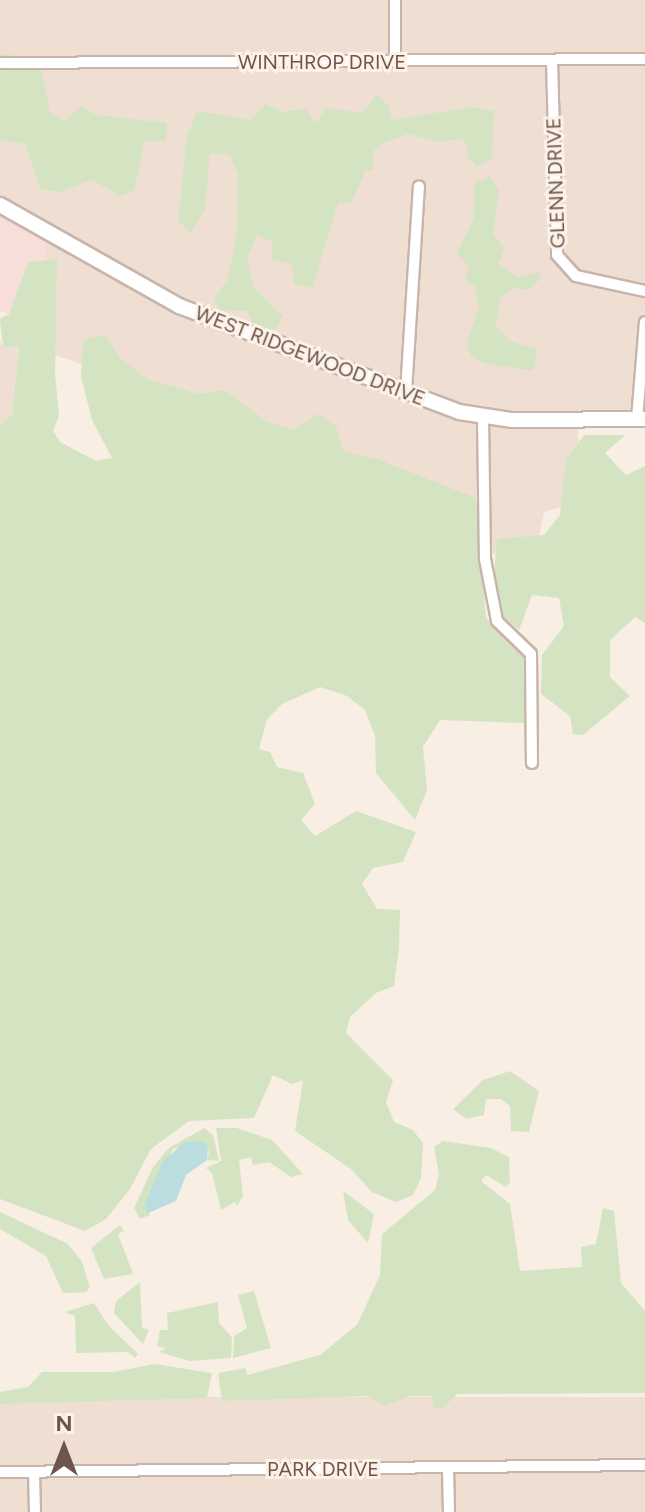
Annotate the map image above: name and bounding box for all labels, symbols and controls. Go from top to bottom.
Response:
street label: WINTHROP DRIVE [238,50,406,74]
street label: GLENN DRIVE [542,117,570,249]
street label: WEST RIDGEWOOD DRIVE [192,301,428,411]
north arrow [24,1408,104,1488]
text: N [55,1410,73,1437]
street label: PARK DRIVE [267,1457,379,1481]

